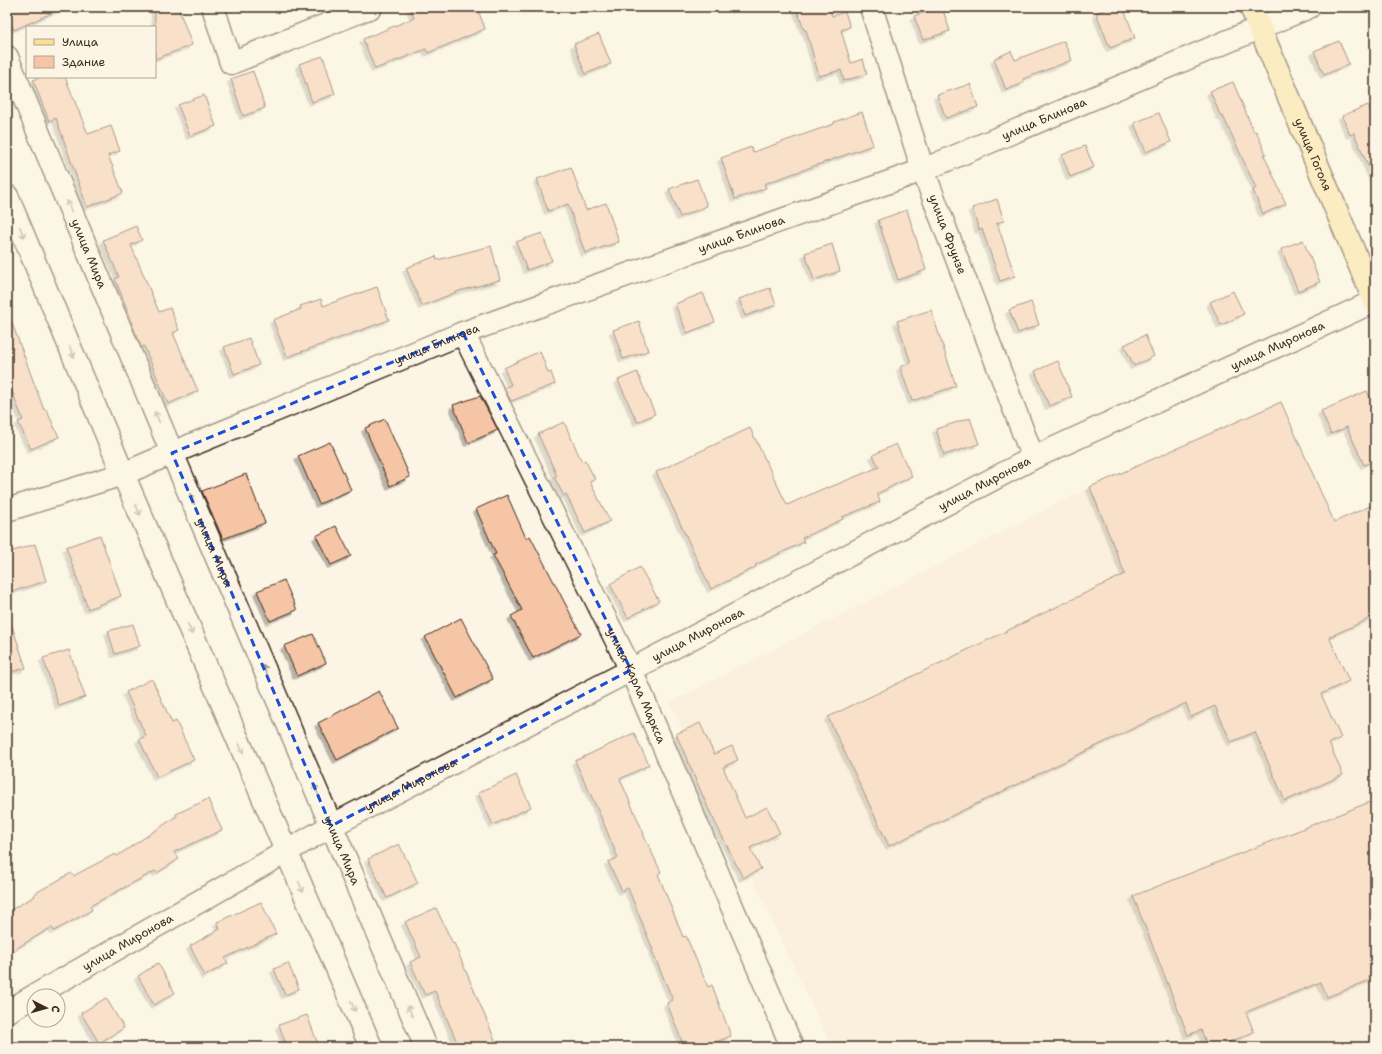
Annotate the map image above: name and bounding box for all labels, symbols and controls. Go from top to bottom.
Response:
legend [26,26,156,78]
text: Улица [62,34,99,50]
text: Здание [62,54,106,70]
street label: улица Блинова [999,94,1089,144]
street label: улица Гоголя [1291,116,1335,193]
street label: улица Фрунзе [925,192,970,277]
one-way arrow [65,201,72,213]
street label: улица Блинова [696,211,787,257]
street label: улица Мира [67,216,111,291]
one-way arrow [19,226,26,238]
street label: улица Миронова [1228,317,1328,374]
street label: улица Блинова [392,320,482,369]
one-way arrow [69,346,76,358]
one-way arrow [152,411,160,423]
street label: улица Миронова [936,452,1034,514]
one-way arrow [187,494,195,506]
one-way arrow [135,503,142,515]
street label: улица Мира [193,515,237,590]
street label: улица Миронова [649,604,747,666]
one-way arrow [187,623,194,635]
street label: улица Карла Маркса [603,625,670,746]
one-way arrow [261,665,268,677]
one-way arrow [238,742,246,754]
street label: улица Миронова [362,754,460,815]
one-way arrow [312,784,319,796]
street label: улица Мира [320,813,364,888]
one-way arrow [298,880,306,892]
street label: улица Миронова [80,910,176,975]
north arrow [26,988,66,1028]
one-way arrow [350,1000,357,1012]
text: С [48,1005,63,1013]
one-way arrow [406,1006,414,1018]

